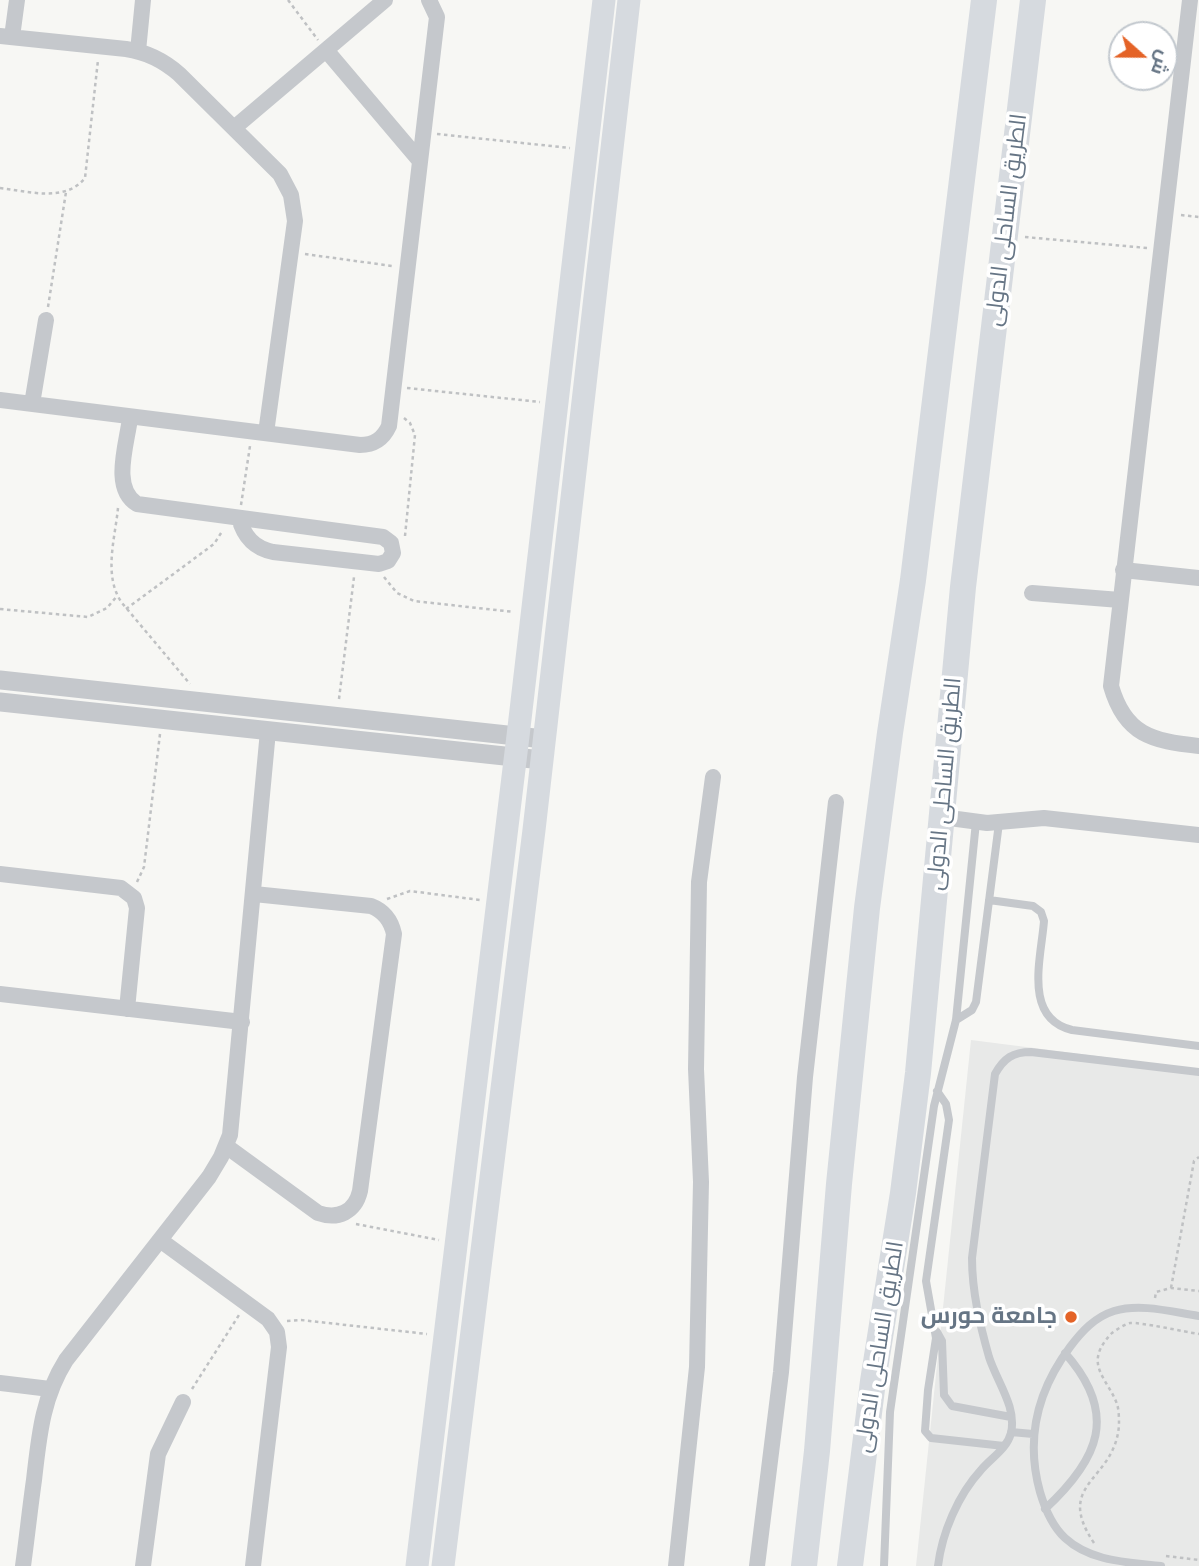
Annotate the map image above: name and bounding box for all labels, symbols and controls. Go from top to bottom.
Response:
north arrow [1108,21,1178,91]
text: ش [1145,47,1177,79]
street label: الطريق الساحلى الدولى [980,112,1034,328]
street label: الطريق الساحلى الدولى [922,676,968,892]
street label: الطريق الساحلى الدولى [850,1239,910,1455]
place label: جامعة حورس [921,1303,1057,1331]
marker: جامعة حورس [1063,1309,1079,1325]

